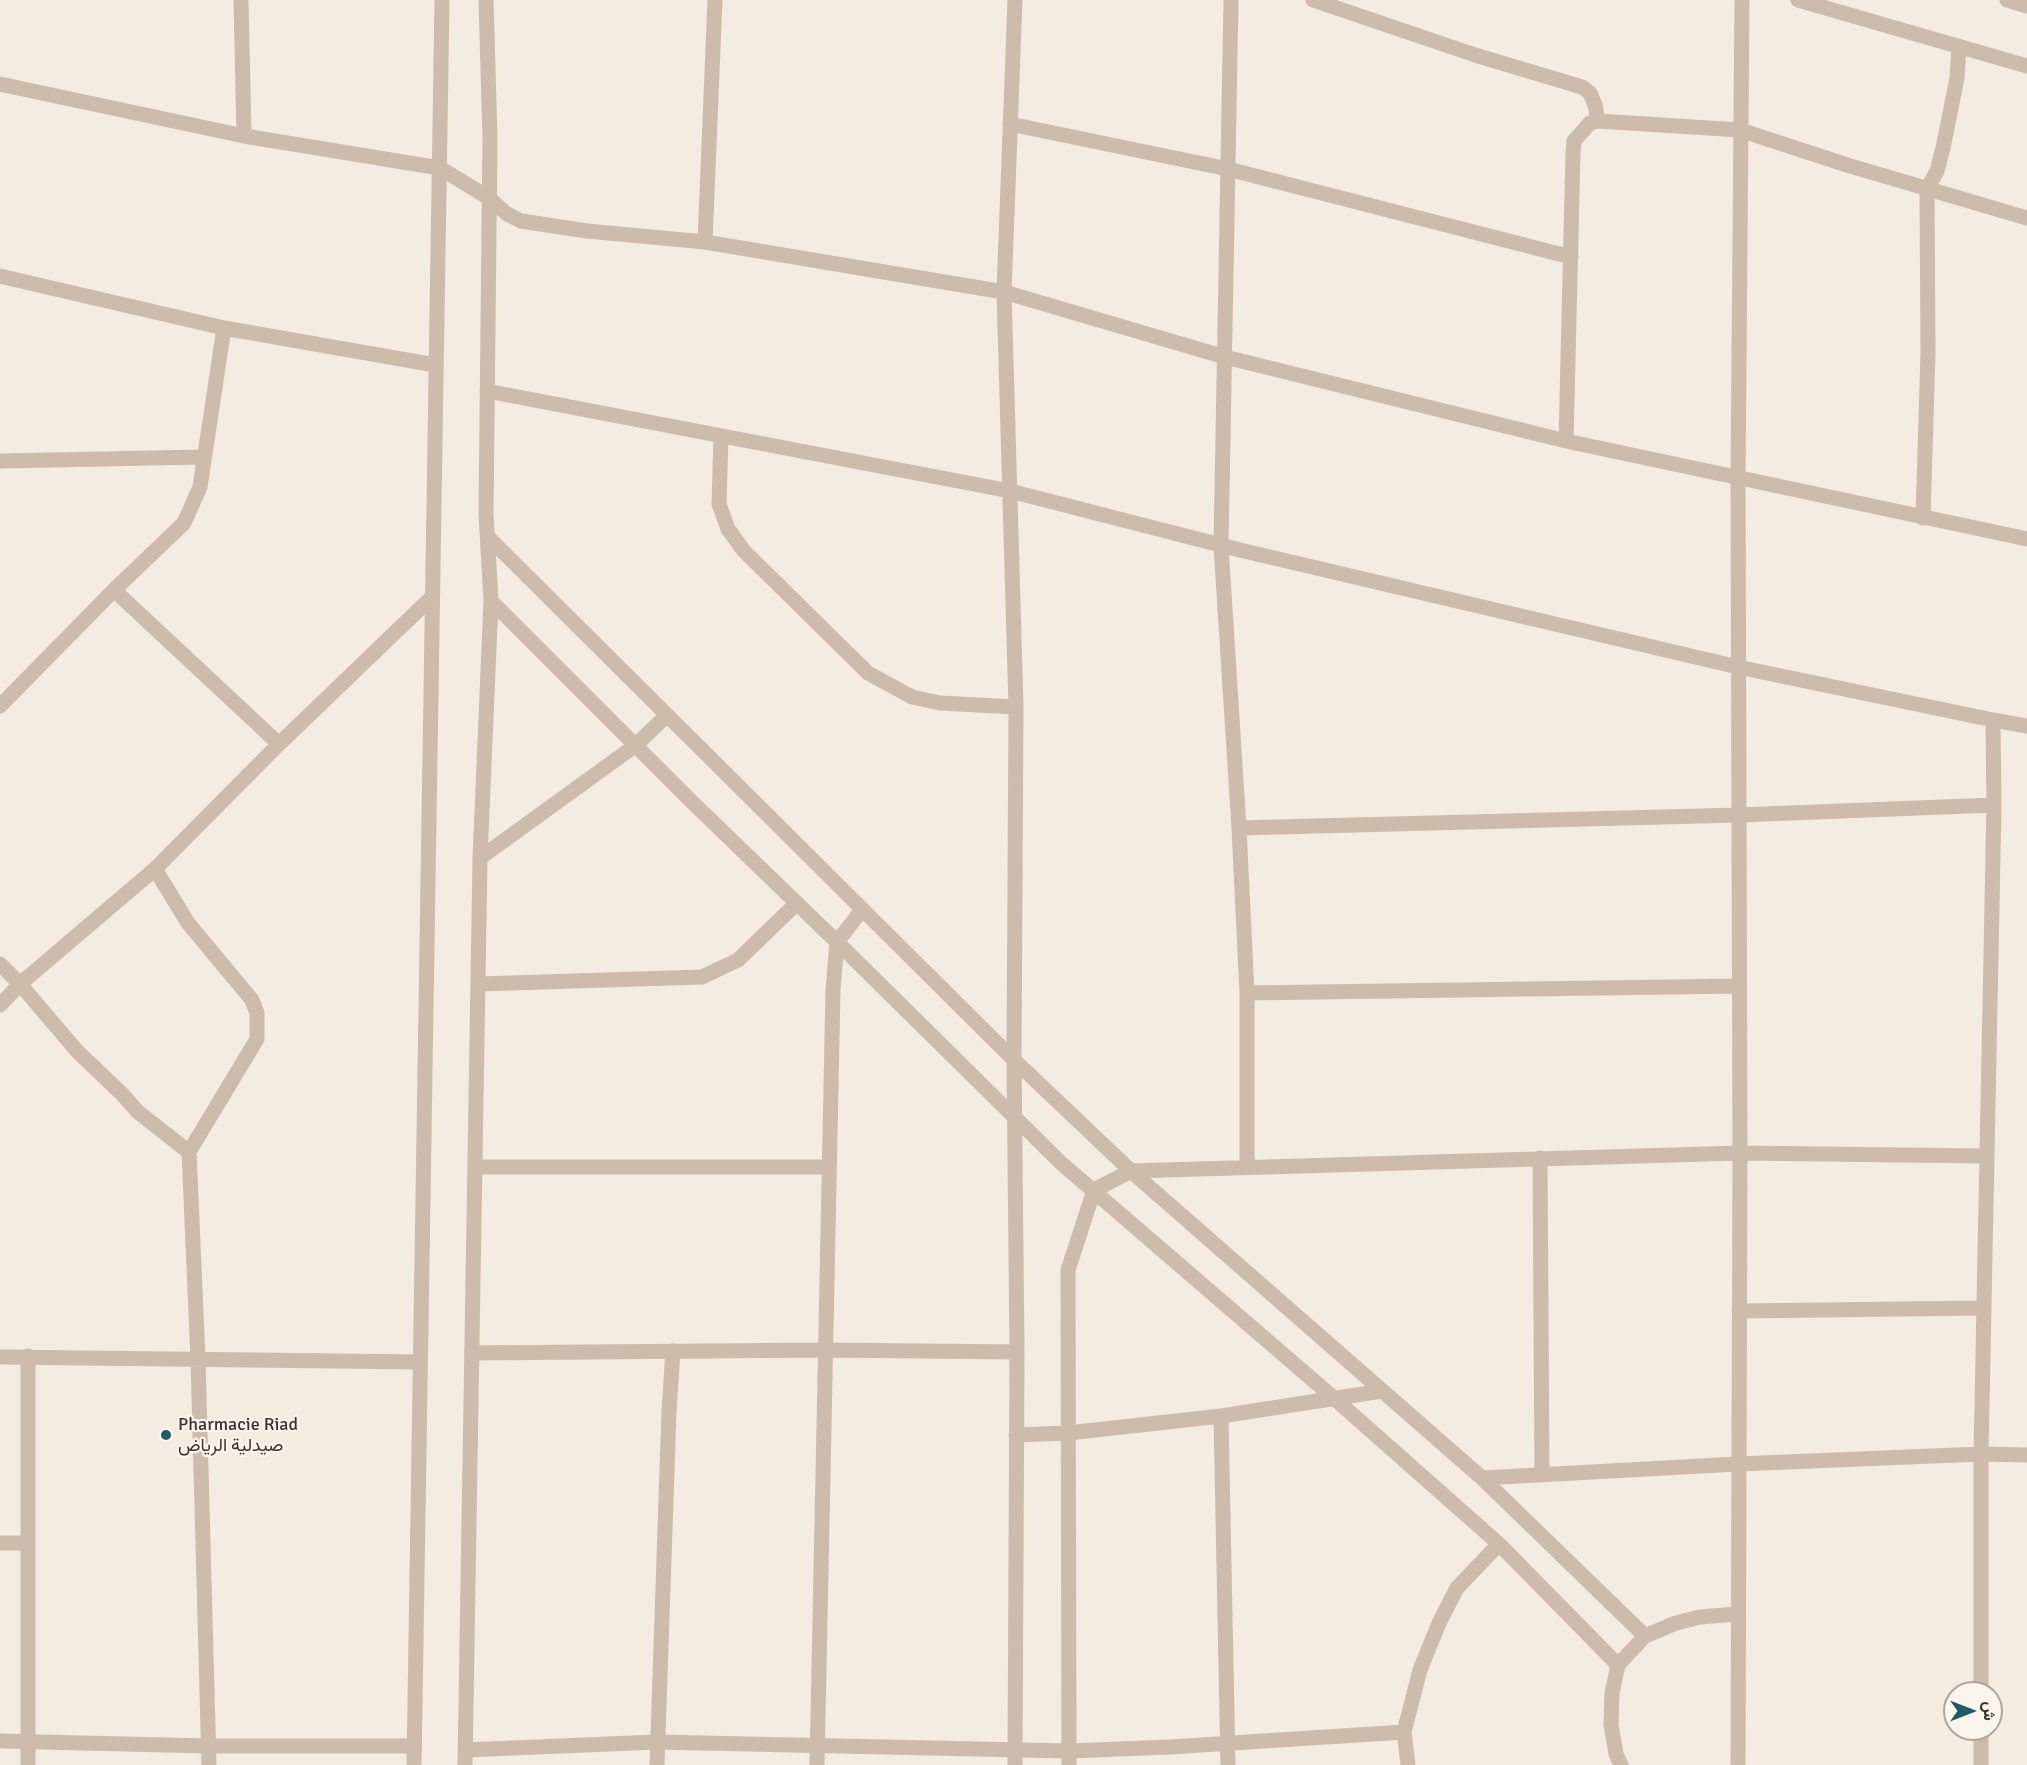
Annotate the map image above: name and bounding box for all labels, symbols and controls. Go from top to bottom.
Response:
place label: Pharmacie Riad صيدلية الرياض [178,1414,298,1456]
marker: Pharmacie Riad صيدلية الرياض [159,1428,173,1442]
north arrow [1943,1681,2003,1741]
text: ش [1979,1701,1999,1721]

